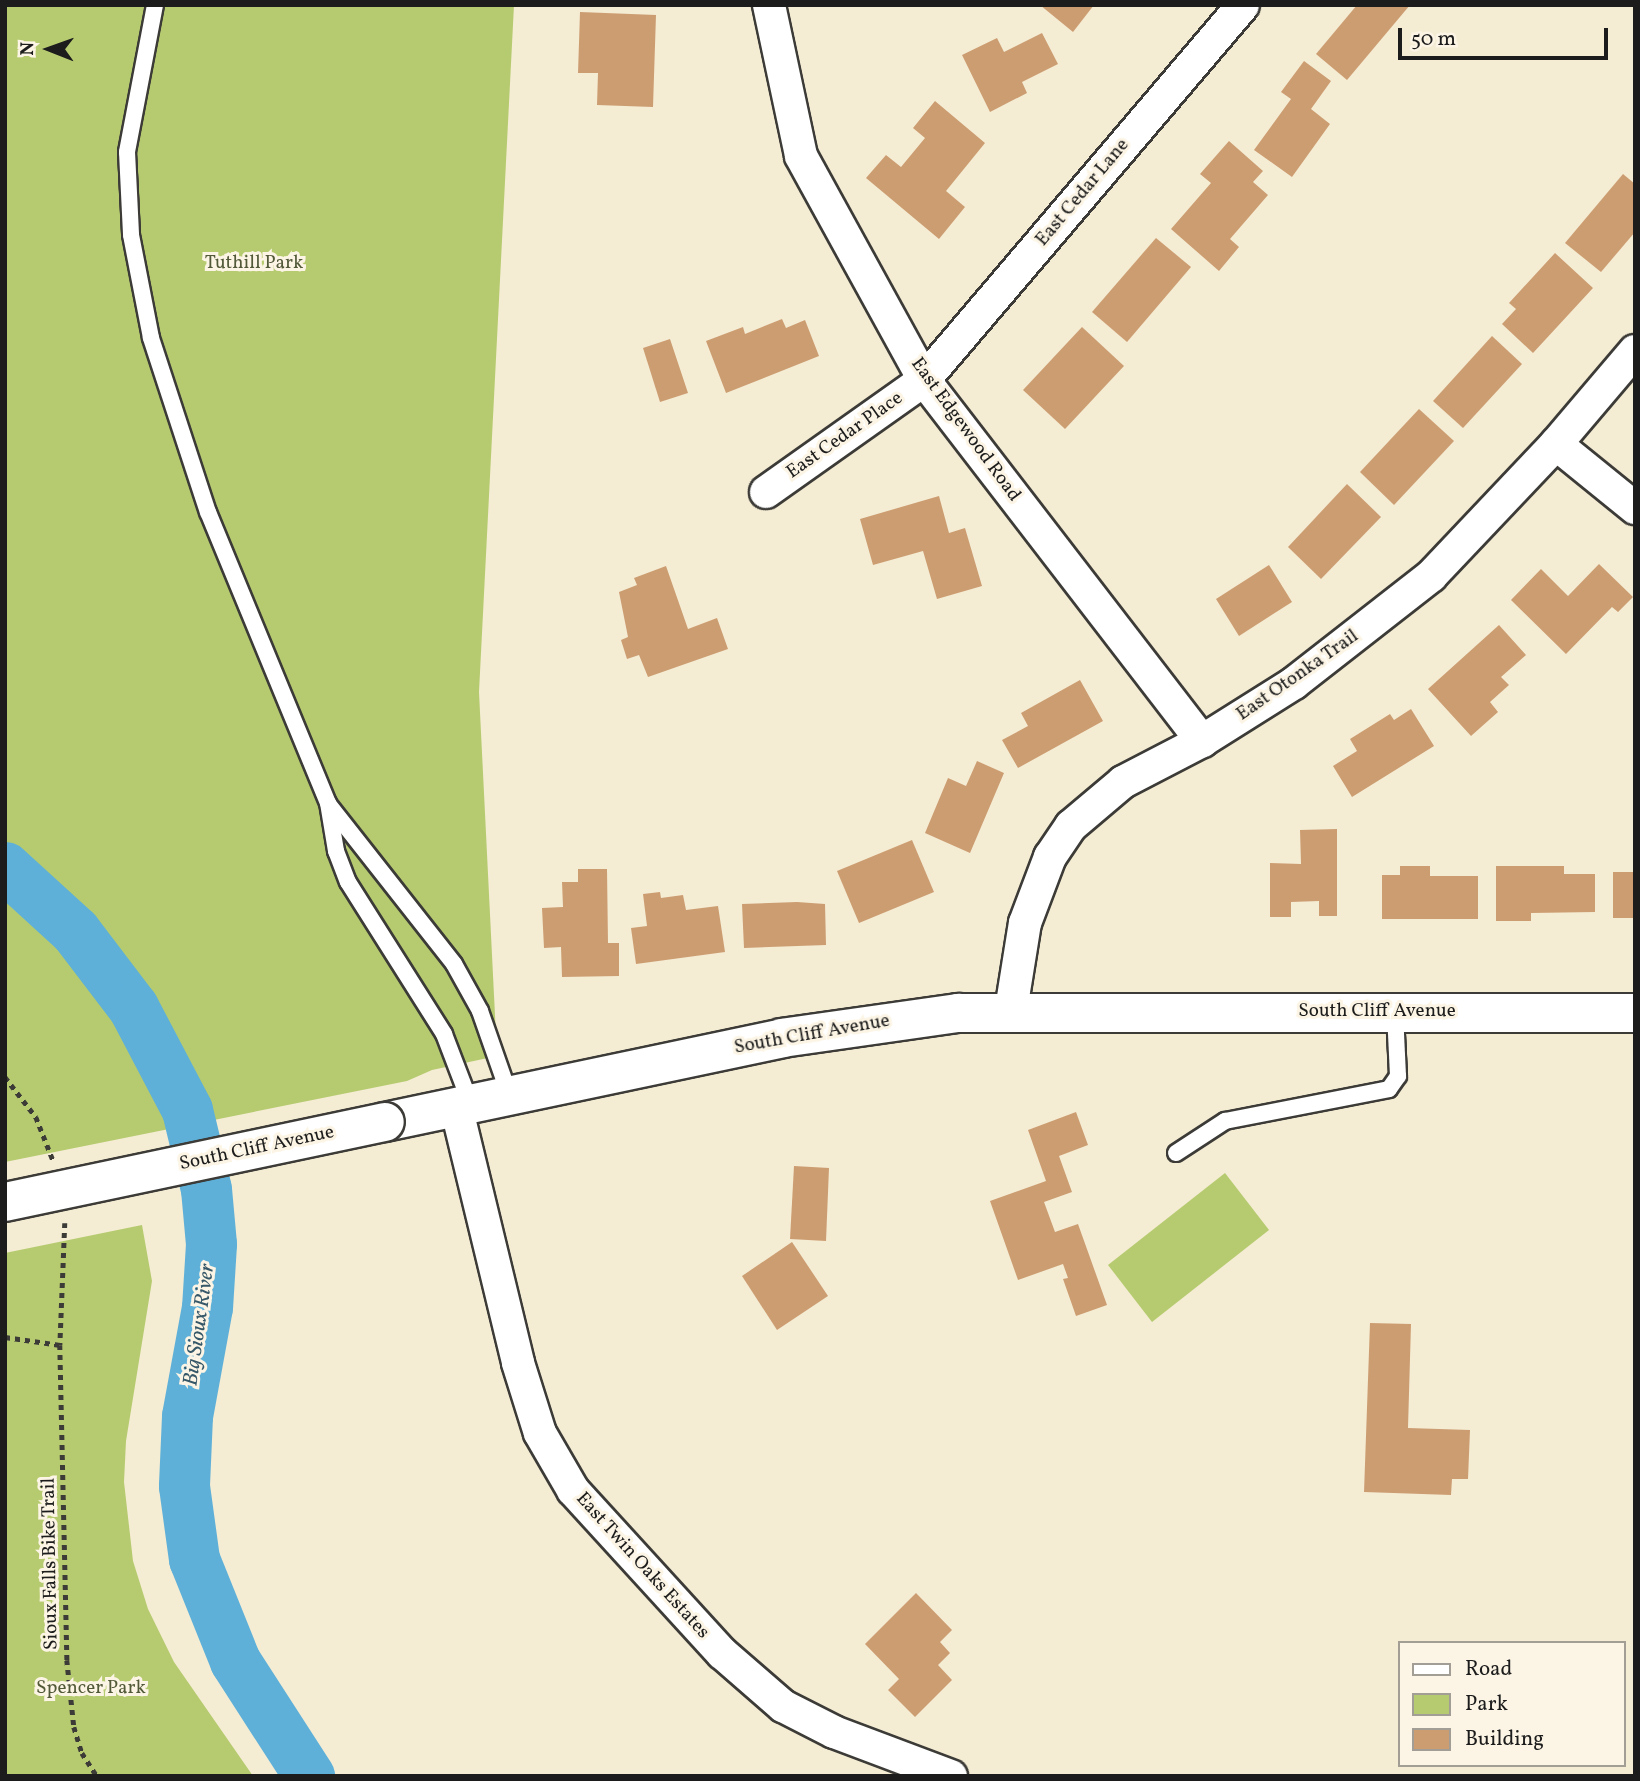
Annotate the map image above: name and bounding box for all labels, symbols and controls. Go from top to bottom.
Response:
north arrow [14,14,84,84]
scale bar [1402,14,1612,58]
text: 50 m [1411,25,1456,54]
text: N [15,42,41,56]
street label: East Cedar Lane [1031,135,1135,251]
park label: Tuthill Park [205,253,303,275]
street label: East Edgewood Road [905,354,1025,506]
street label: East Cedar Place [783,388,907,484]
street label: East Otonka Trail [1232,625,1364,727]
street label: South Cliff Avenue [1299,1001,1455,1023]
street label: South Cliff Avenue [733,1010,891,1060]
street label: South Cliff Avenue [179,1122,335,1176]
water label: Big Sioux River [179,1262,221,1388]
street label: Sioux Falls Bike Trail [38,1477,64,1651]
street label: East Twin Oaks Estates [570,1488,714,1644]
legend [1398,1641,1626,1767]
text: Road [1465,1655,1512,1684]
park label: Spencer Park [36,1678,146,1700]
text: Park [1465,1690,1508,1719]
text: Building [1465,1725,1544,1754]

